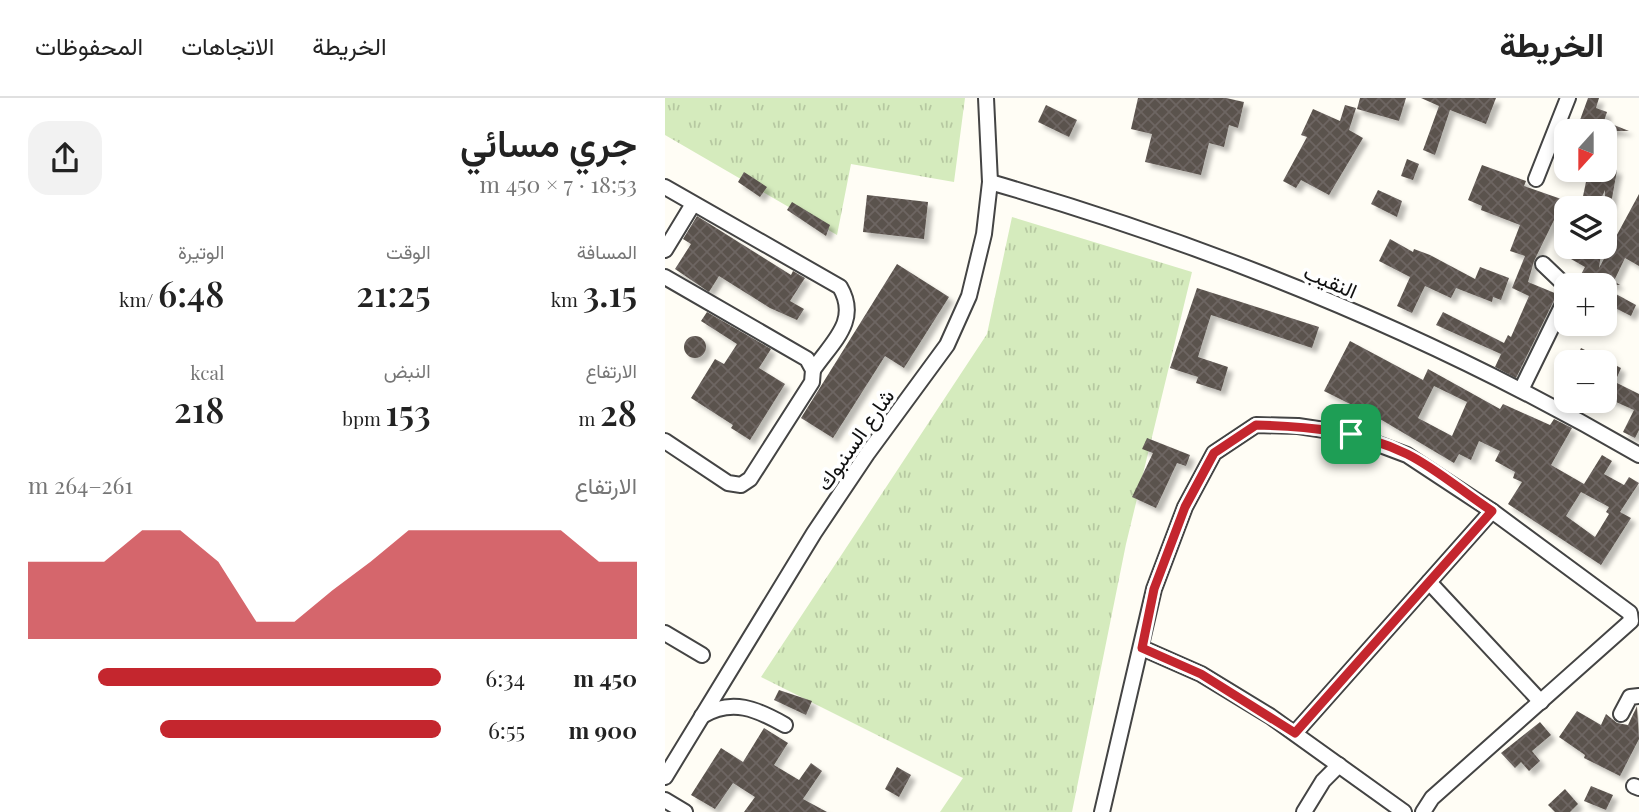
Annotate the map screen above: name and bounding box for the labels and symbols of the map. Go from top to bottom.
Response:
north arrow [1554,119,1617,182]
street label: النقيب [1300,256,1362,304]
street label: شارع السنبوك [809,383,901,497]
pin [1321,404,1381,464]

